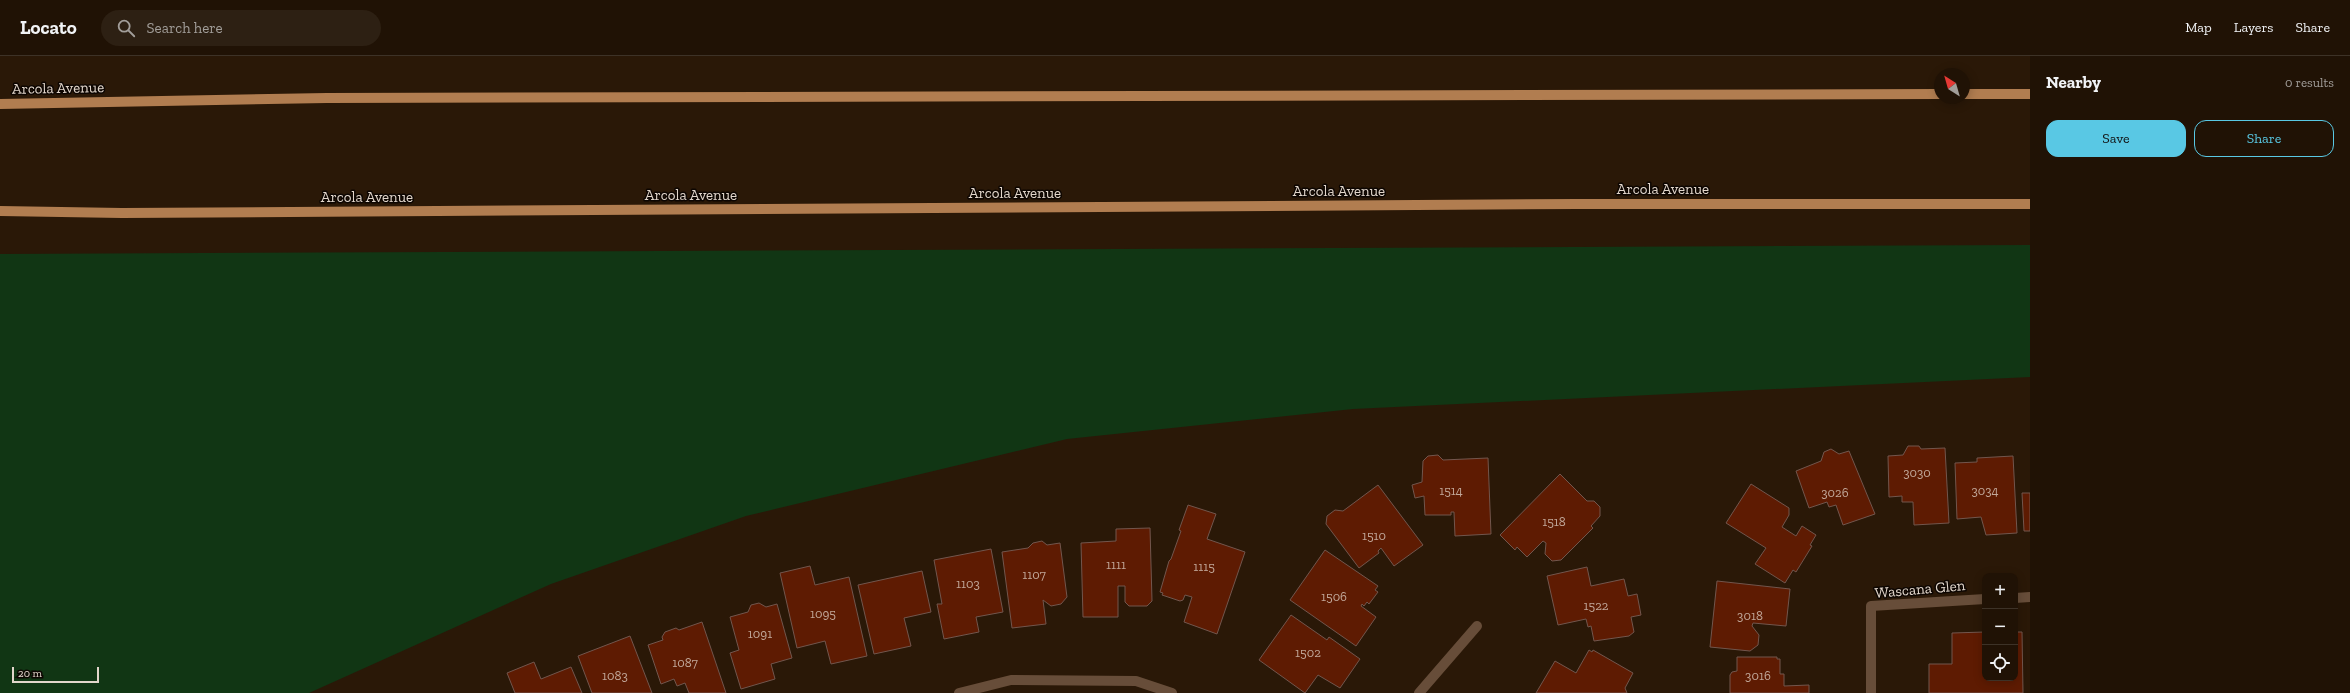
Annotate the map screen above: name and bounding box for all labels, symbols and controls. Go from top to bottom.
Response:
search box [101,10,381,46]
text: Locato [20,16,77,39]
icon: search [115,17,137,39]
text: Search here [147,19,223,37]
text: Map [2185,19,2212,36]
text: Layers [2234,19,2273,36]
text: Share [2295,19,2330,36]
north arrow [1934,68,1970,104]
text: Nearby [2046,72,2101,92]
text: 0 results [2285,75,2334,90]
street label: Arcola Avenue [12,78,104,98]
button: Save [2046,120,2186,157]
button: Share [2194,120,2334,157]
street label: Arcola Avenue [1617,180,1709,198]
street label: Arcola Avenue [1293,182,1385,200]
street label: Arcola Avenue [969,184,1061,202]
street label: Arcola Avenue [645,186,737,204]
street label: Arcola Avenue [321,188,413,206]
house number: 3030 [1903,465,1931,480]
house number: 1514 [1439,483,1463,498]
house number: 3034 [1971,483,1999,498]
house number: 3026 [1821,485,1849,500]
house number: 1518 [1542,514,1566,529]
house number: 1510 [1362,528,1386,543]
house number: 1111 [1106,557,1126,572]
house number: 1115 [1193,559,1215,574]
house number: 1107 [1022,567,1046,582]
map controls [1982,573,2018,681]
button: + [1982,573,2018,609]
house number: 1103 [956,576,980,591]
street label: Wascana Glen [1874,576,1966,602]
house number: 1506 [1321,589,1347,604]
house number: 1522 [1583,598,1609,613]
house number: 1095 [810,606,836,621]
house number: 3018 [1737,608,1763,623]
button: − [1982,609,2018,645]
house number: 1091 [748,626,772,641]
house number: 1502 [1295,645,1321,660]
button: locate [1982,645,2018,681]
house number: 1087 [672,655,698,670]
scale bar [12,665,99,684]
text: 20 m [18,667,42,680]
house number: 1083 [602,668,628,683]
house number: 3016 [1745,668,1771,683]

